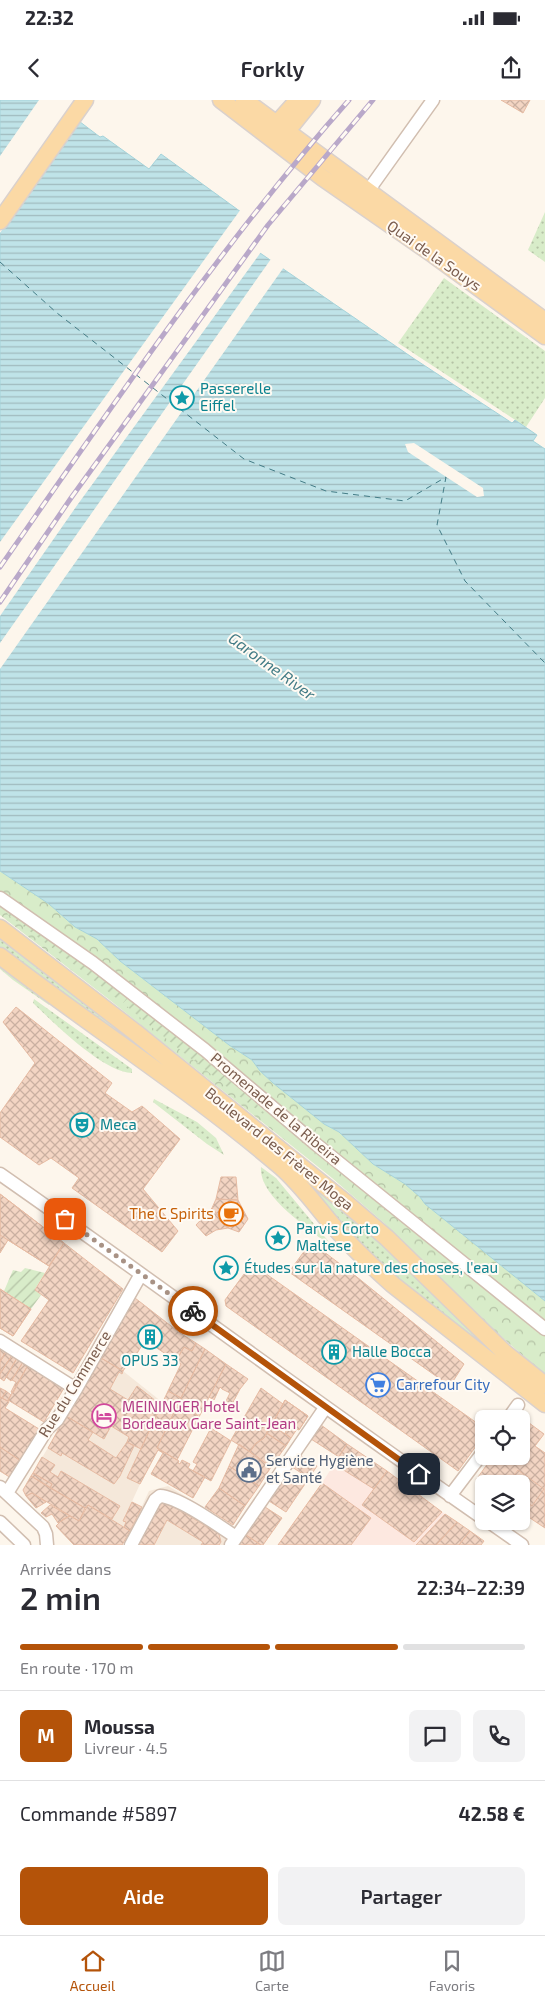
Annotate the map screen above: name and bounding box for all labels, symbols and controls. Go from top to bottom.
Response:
text: 22:32 [25,6,74,29]
icon: back [20,54,48,82]
icon: share [497,54,525,82]
text: Forkly [241,55,304,81]
street label: Quai de la Souys [383,216,485,295]
place label: Passerelle Eiffel [200,379,271,414]
place icon: Passerelle Eiffel [169,385,195,411]
water label: Garonne River [225,628,320,704]
street label: Promenade de la Ribeira [208,1048,346,1168]
street label: Boulevard des Frères Moga [202,1083,357,1213]
theatre icon: Meca [69,1112,95,1138]
place label: Meca [100,1115,137,1133]
pin [44,1198,86,1240]
cafe icon: The C Spirits [218,1201,244,1227]
place label: The C Spirits [129,1204,214,1222]
icon: bag [51,1205,79,1233]
place label: Parvis Corto Maltese [296,1219,379,1254]
place icon: Parvis Corto Maltese [265,1225,291,1251]
place icon: Études sur la nature des choses, l'eau [213,1255,239,1281]
place label: Études sur la nature des choses, l'eau [244,1258,498,1276]
courier [168,1286,218,1336]
icon: bike [179,1297,207,1325]
building icon: OPUS 33 [137,1324,163,1350]
street label: Rue du Commerce [34,1327,114,1440]
building icon: Halle Bocca [321,1339,347,1365]
place label: Halle Bocca [352,1342,431,1360]
place label: OPUS 33 [121,1351,179,1369]
supermarket icon: Carrefour City [365,1372,391,1398]
place label: Carrefour City [396,1375,490,1393]
place label: MEININGER Hotel Bordeaux Gare Saint-Jean [122,1397,296,1432]
hotel icon: MEININGER Hotel Bordeaux Gare Saint-Jean [91,1403,117,1429]
map controls [475,1410,530,1530]
button: locate [475,1410,530,1465]
place label: Service Hygiène et Santé [266,1451,374,1486]
pin [398,1453,440,1495]
public building icon: Service Hygiène et Santé [236,1457,262,1483]
icon: home [405,1460,433,1488]
button: layers [475,1475,530,1530]
text: Arrivée dans [20,1559,111,1578]
text: 22:34–22:39 [417,1576,525,1599]
text: 2 min [20,1578,101,1616]
text: En route · 170 m [20,1658,134,1677]
button: chat [409,1710,461,1762]
button: phone [473,1710,525,1762]
text: Moussa [84,1715,155,1738]
text: M [37,1724,55,1747]
text: Livreur · 4.5 [84,1738,168,1757]
text: Commande #5897 [20,1802,177,1825]
text: 42.58 € [459,1802,525,1825]
button: Aide [20,1867,268,1925]
button: Partager [278,1867,525,1925]
tab: Accueil [70,1947,115,1994]
tab: Carte [255,1947,289,1994]
tab: Favoris [429,1947,475,1994]

